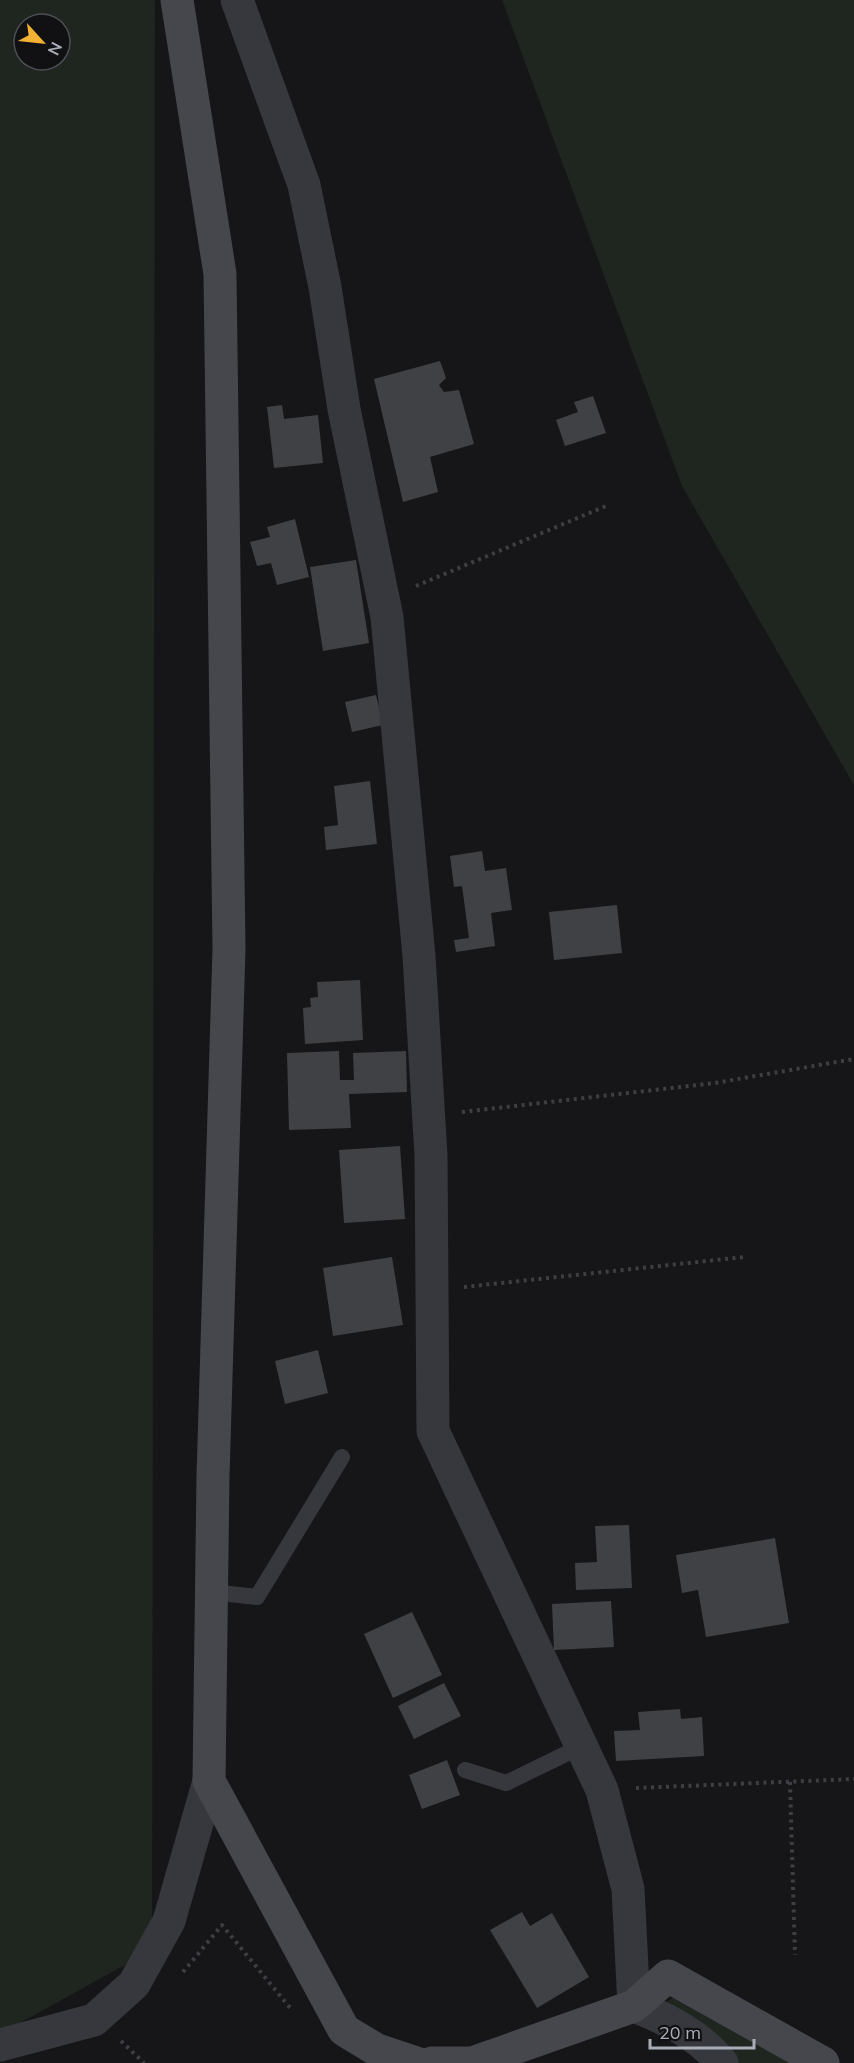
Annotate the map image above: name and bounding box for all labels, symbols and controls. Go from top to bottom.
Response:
north arrow [12,12,72,72]
text: N [44,39,67,59]
scale bar [650,2012,754,2050]
text: 20 m [659,2021,701,2044]

